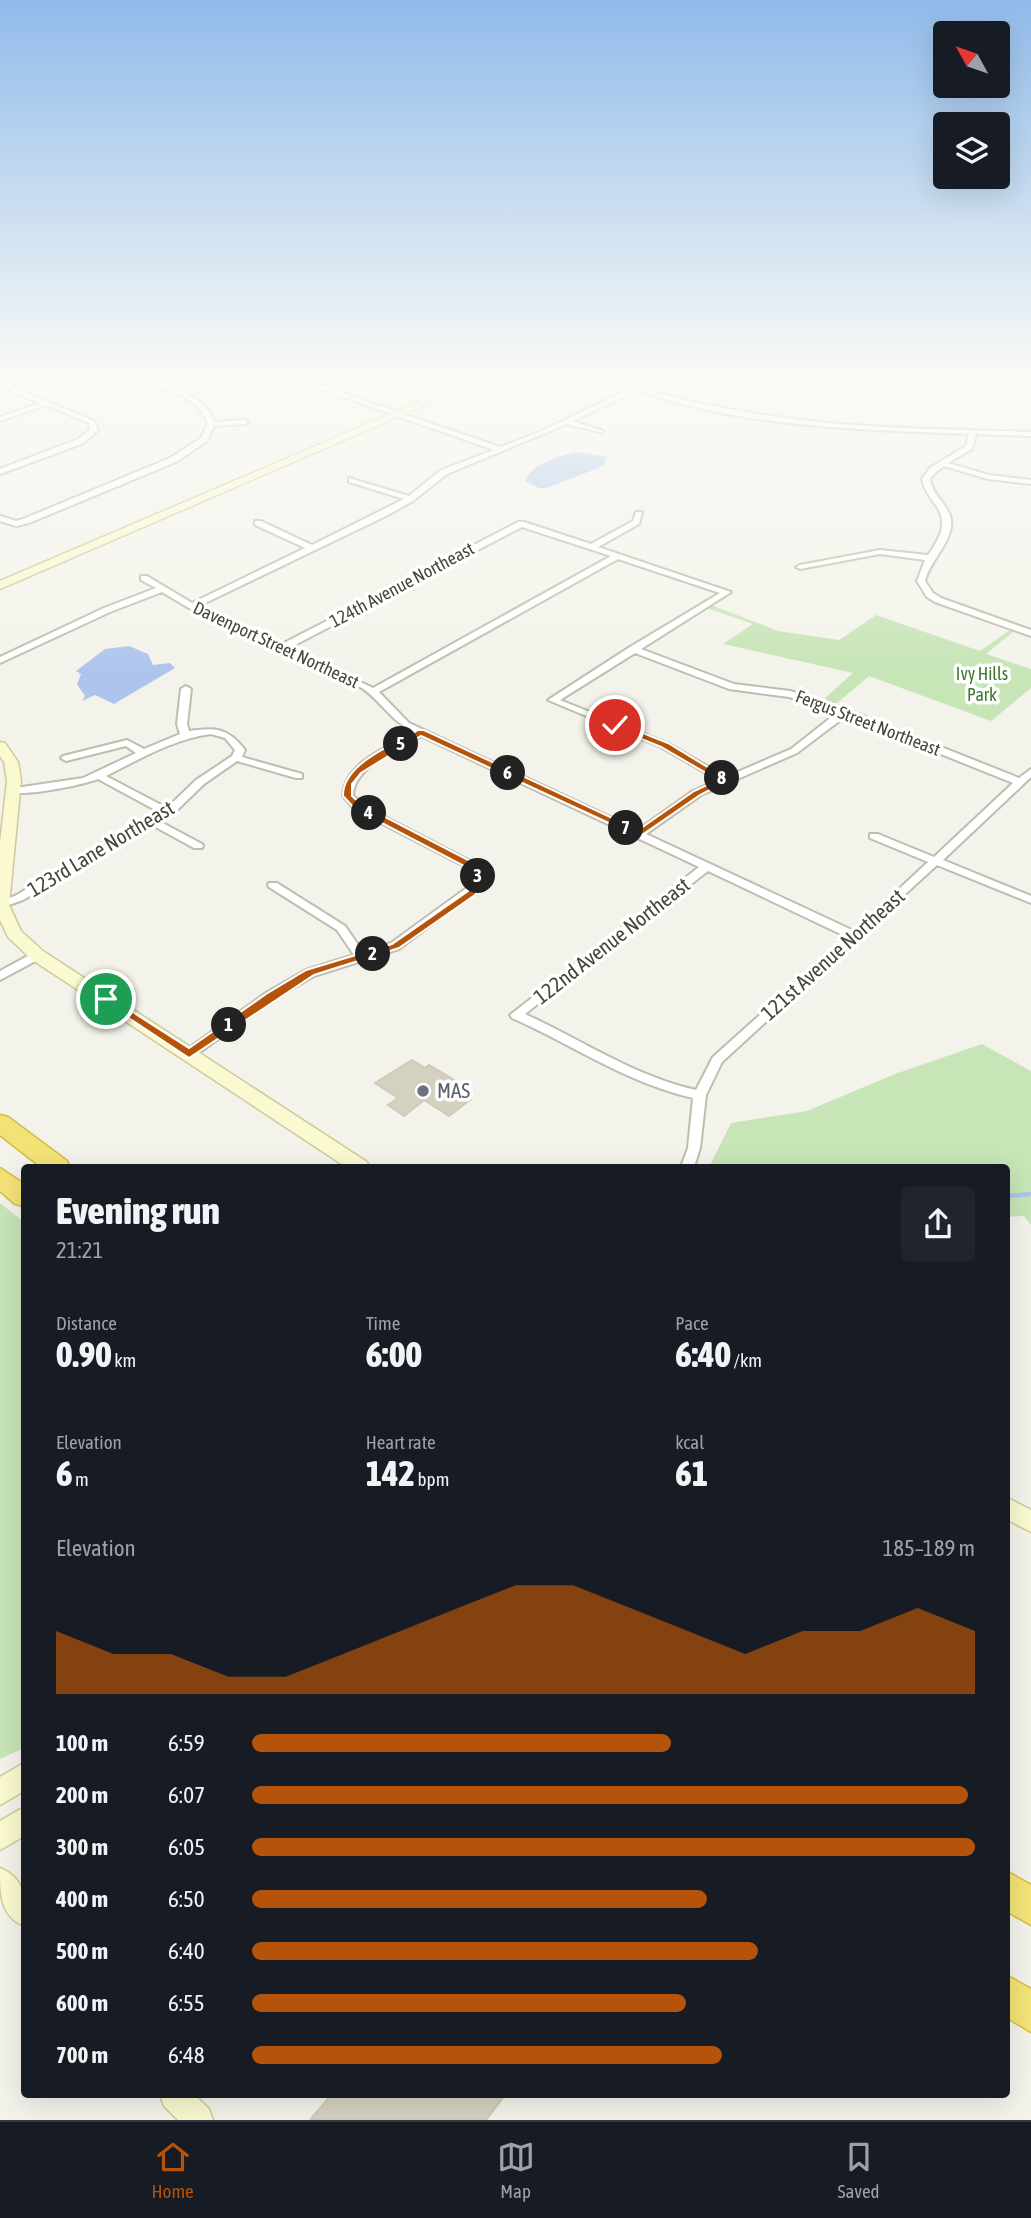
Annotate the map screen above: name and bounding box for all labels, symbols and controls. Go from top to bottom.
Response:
north arrow [933,21,1010,98]
map controls [933,21,1010,189]
button: layers [933,112,1010,189]
street label: 124th Avenue Northeast [326,538,477,631]
street label: Davenport Street Northeast [190,597,362,692]
park label: Ivy Hills Park [956,663,1008,705]
street label: Fergus Street Northeast [793,685,943,760]
pin [585,695,645,755]
icon: check [596,706,634,744]
pin: 5 [384,726,418,762]
text: 5 [396,732,405,754]
pin: 6 [490,756,526,790]
pin: 8 [704,760,740,796]
text: 6 [503,761,512,783]
text: 8 [717,766,726,788]
street label: 123rd Lane Northeast [23,795,178,901]
pin: 4 [352,796,386,830]
text: 4 [364,801,373,823]
pin: 7 [608,810,644,846]
text: 7 [621,816,630,838]
pin: 3 [461,858,496,894]
text: 3 [473,864,482,886]
street label: 122nd Avenue Northeast [529,872,694,1008]
street label: 121st Avenue Northeast [756,884,909,1025]
pin: 2 [356,936,390,972]
text: 2 [368,942,377,964]
pin [76,969,136,1029]
icon: arrive [87,980,125,1018]
pin: 1 [212,1007,246,1042]
text: 1 [224,1013,233,1035]
place label: MAS [437,1078,470,1102]
marker: MAS [415,1083,431,1099]
button: share [901,1187,975,1261]
text: Evening run [56,1189,220,1232]
text: 21:21 [56,1237,103,1263]
text: Distance [56,1312,117,1334]
text: Time [366,1312,400,1334]
text: Pace [675,1312,709,1334]
text: 0.90 [56,1334,112,1374]
text: 6:00 [366,1334,422,1374]
text: 6:40 [675,1334,731,1374]
text: km [112,1349,136,1371]
text: /km [731,1349,762,1371]
text: Elevation [56,1431,122,1453]
text: Heart rate [366,1431,436,1453]
text: kcal [675,1431,704,1453]
text: 6 [56,1453,72,1493]
text: 142 [366,1453,415,1493]
text: 61 [675,1453,708,1493]
text: m [72,1468,89,1490]
text: bpm [415,1468,449,1490]
text: Elevation [56,1535,136,1561]
text: 185–189 m [882,1535,975,1561]
text: 100 m [56,1730,108,1756]
text: 6:59 [168,1730,205,1756]
text: 200 m [56,1782,108,1808]
text: 6:07 [168,1782,205,1808]
text: 300 m [56,1834,108,1860]
text: 6:05 [168,1834,205,1860]
text: 400 m [56,1886,108,1912]
text: 6:50 [168,1886,205,1912]
text: 500 m [56,1938,108,1964]
text: 6:40 [168,1938,205,1964]
text: 600 m [56,1990,108,2016]
text: 6:55 [168,1990,205,2016]
text: 700 m [56,2042,108,2068]
text: 6:48 [168,2042,205,2068]
tab: Home [151,2138,194,2202]
tab: Map [497,2138,535,2202]
tab: Saved [838,2138,880,2202]

